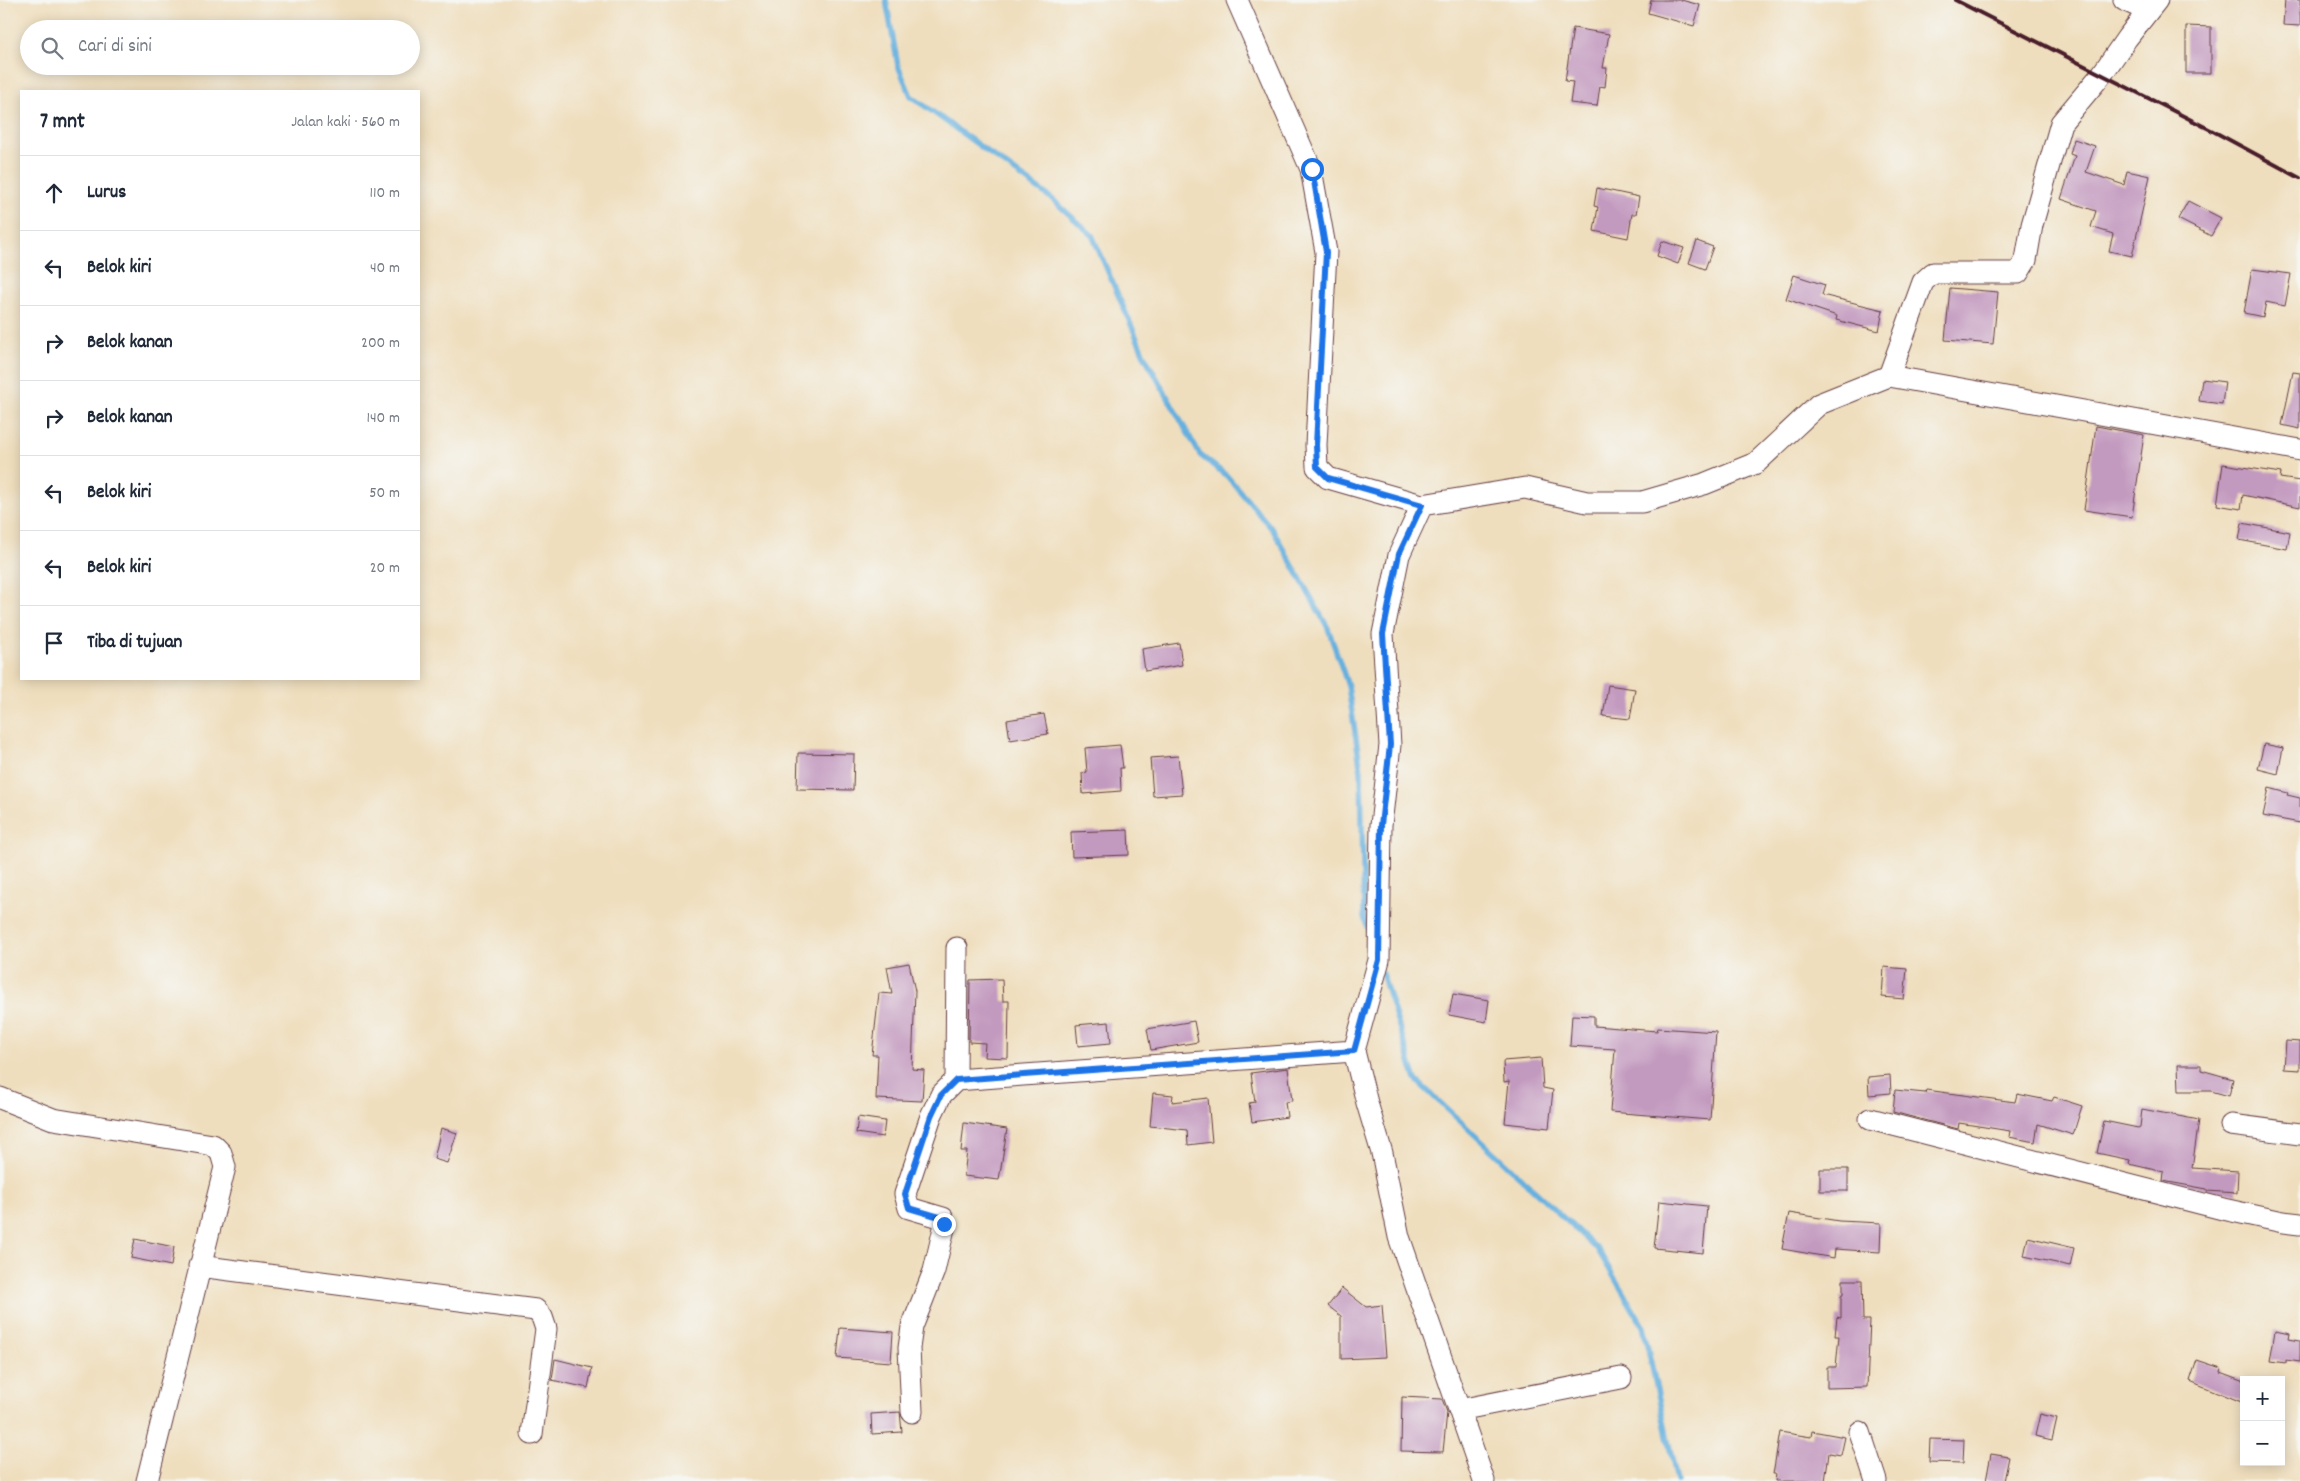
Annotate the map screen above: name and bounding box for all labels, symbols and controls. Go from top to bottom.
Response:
search box [20,20,420,75]
icon: search [38,34,66,62]
text: Cari di sini [78,34,152,61]
text: 7 mnt [40,108,85,138]
text: Jalan kaki · 560 m [291,111,400,134]
route start [1301,158,1324,181]
icon: ahead [40,179,68,207]
text: Lurus [87,180,126,207]
text: 110 m [370,182,400,205]
icon: left [40,254,68,282]
text: Belok kiri [87,255,151,282]
text: 40 m [370,257,400,280]
icon: right [40,329,68,357]
text: Belok kanan [87,330,173,357]
text: 200 m [361,332,400,355]
icon: right [40,404,68,432]
text: Belok kanan [87,405,173,432]
text: 140 m [366,407,400,430]
icon: left [40,479,68,507]
text: Belok kiri [87,480,151,507]
text: 50 m [369,482,400,505]
icon: left [40,554,68,582]
text: Belok kiri [87,555,151,582]
text: 20 m [370,557,400,580]
icon: arrive [40,629,68,657]
text: Tiba di tujuan [87,630,182,657]
route end [933,1213,956,1236]
map controls [2240,1376,2285,1466]
button: + [2240,1376,2285,1421]
button: − [2240,1421,2285,1466]

